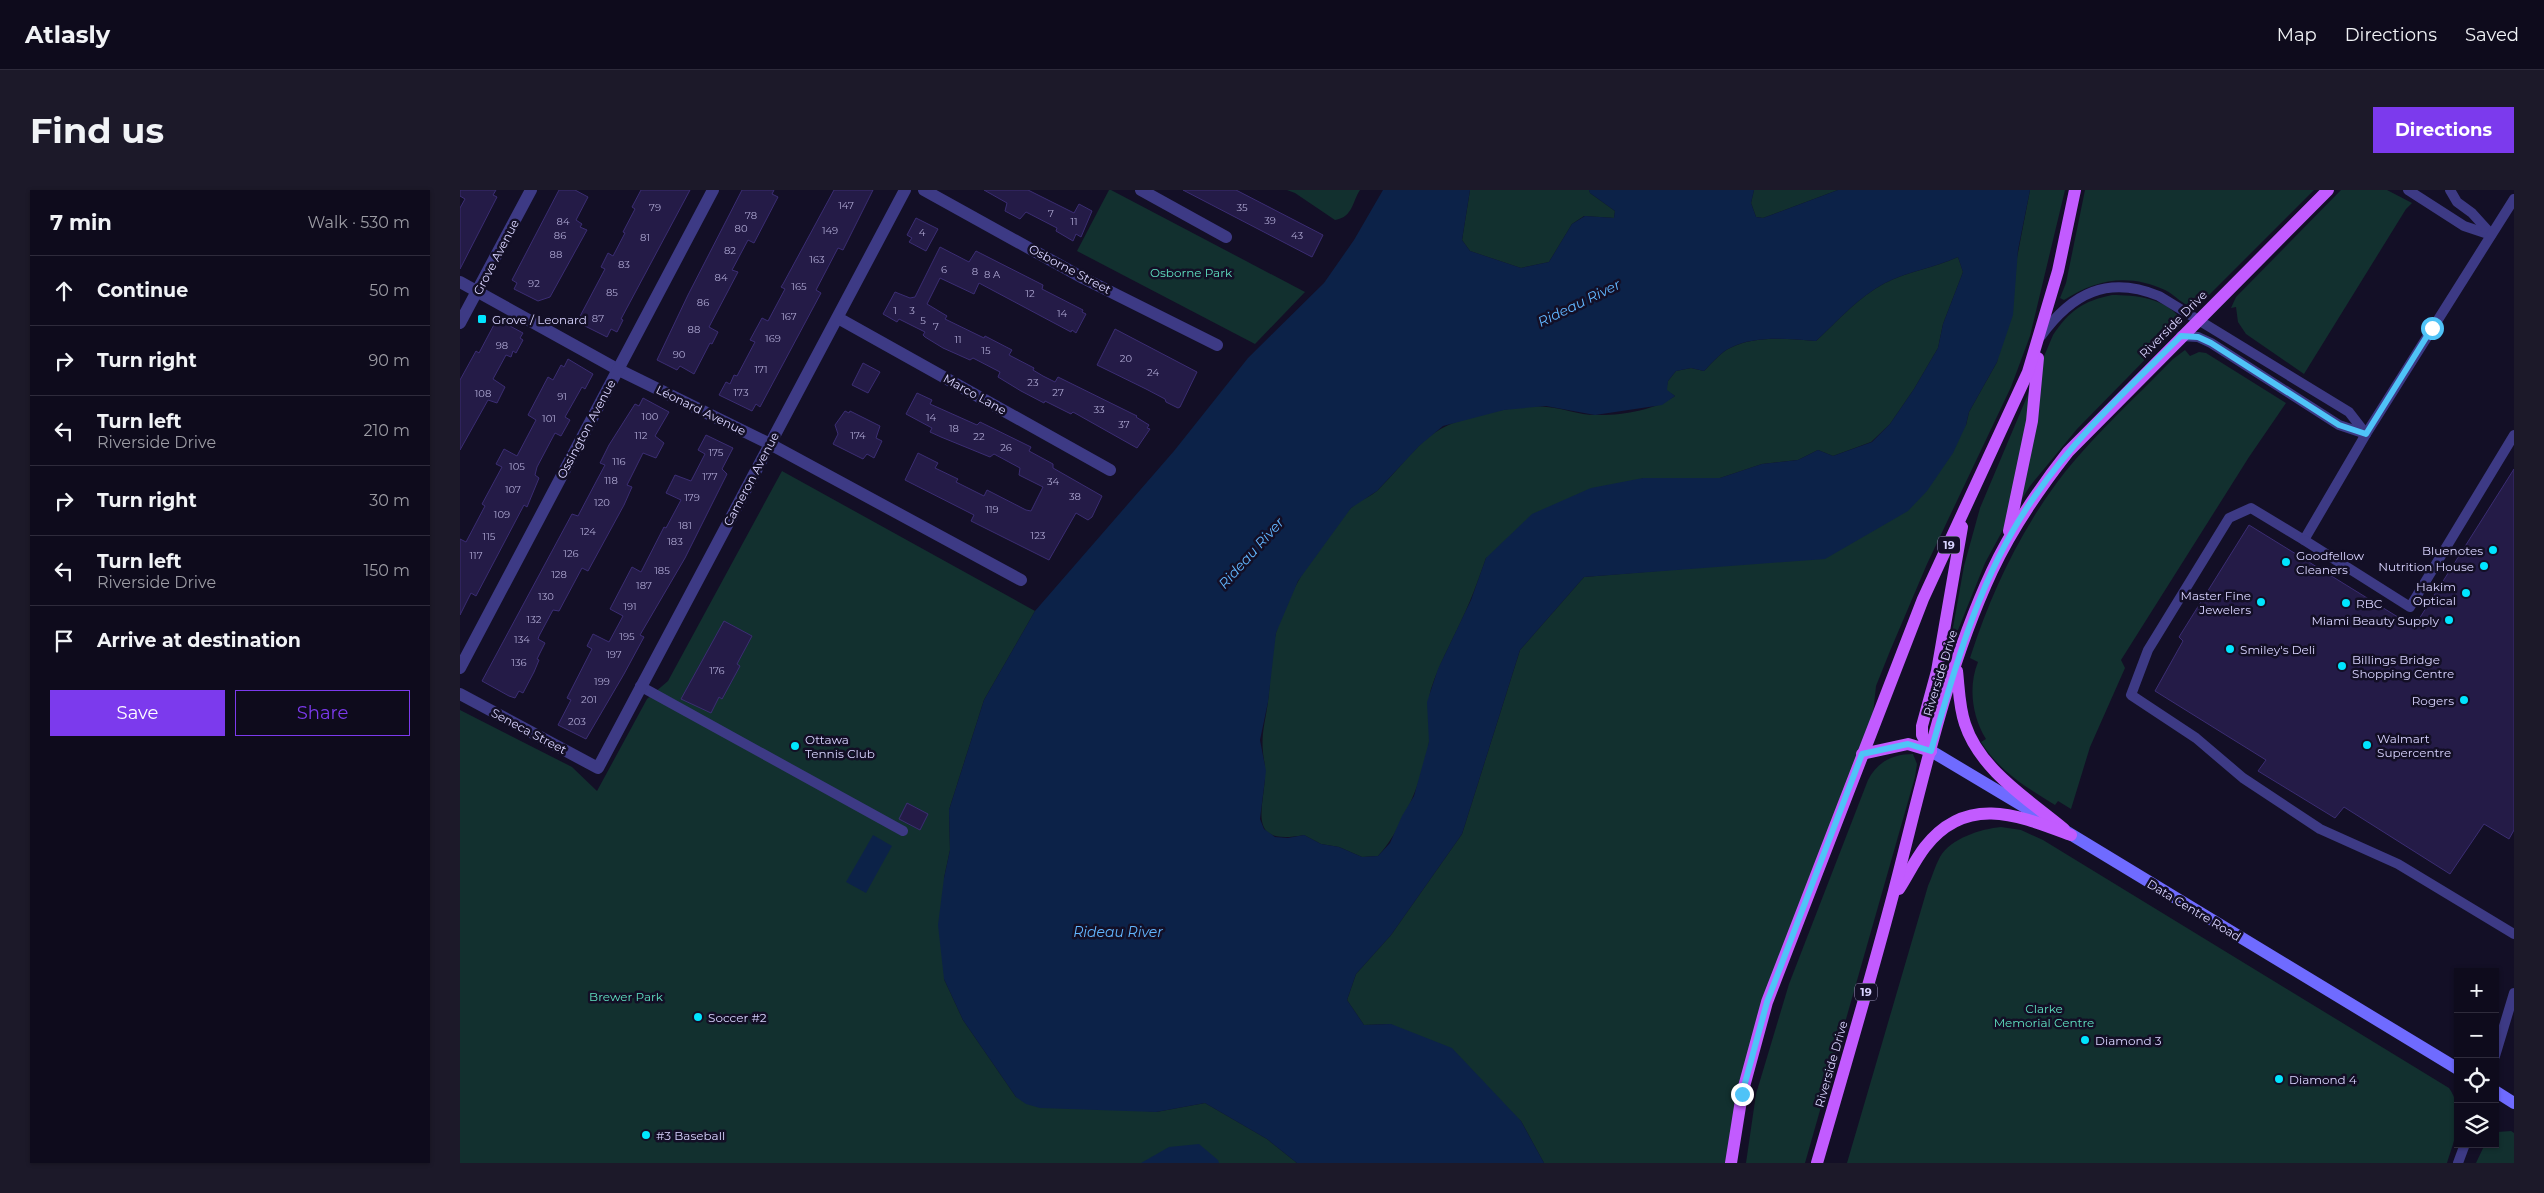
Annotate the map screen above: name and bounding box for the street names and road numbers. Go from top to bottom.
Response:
street label: Grove Avenue [470,217,522,297]
street label: Osborne Street [1026,241,1114,297]
street label: Riverside Drive [2136,287,2210,361]
street label: Marco Lane [941,370,1009,418]
street label: Ossington Avenue [554,377,618,481]
street label: Léonard Avenue [654,382,748,438]
street label: Cameron Avenue [720,429,782,529]
road number: 19 [1938,536,1960,554]
street label: Riverside Drive [1920,628,1960,718]
street label: Seneca Street [489,705,569,757]
street label: Data Centre Road [2144,876,2244,944]
road number: 19 [1855,984,1877,1000]
street label: Riverside Drive [1811,1019,1851,1109]

